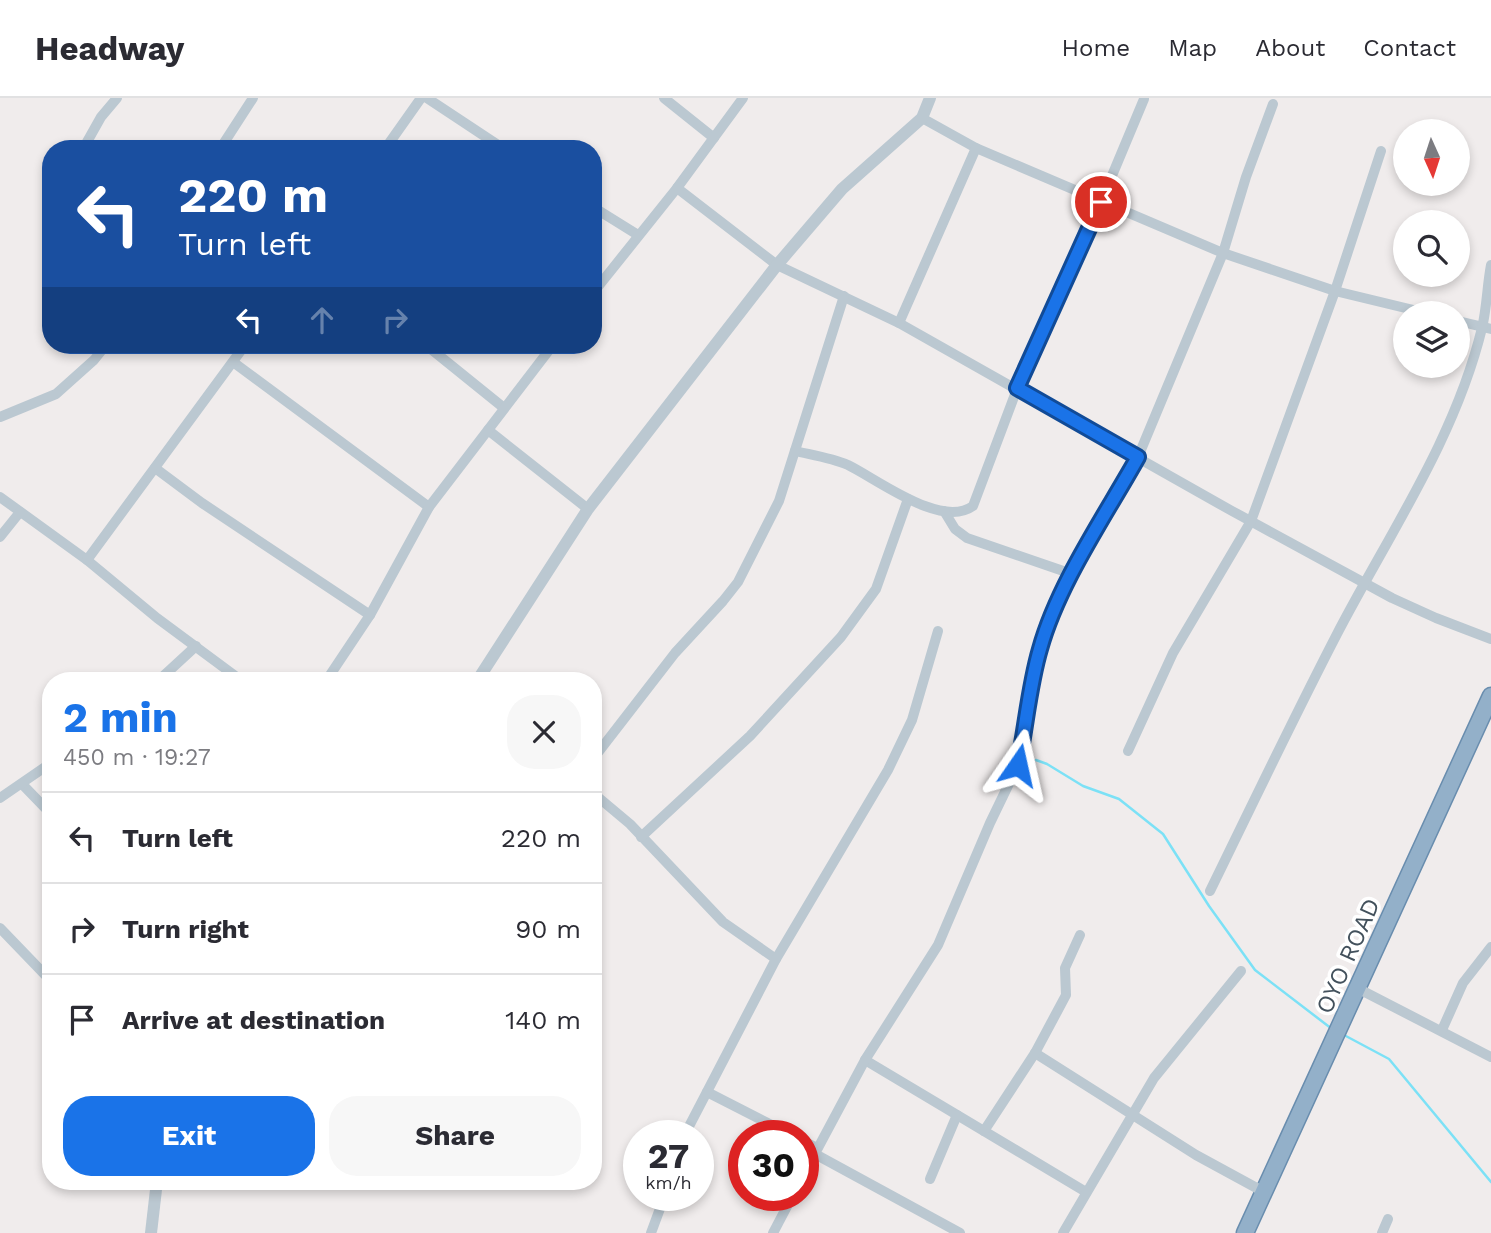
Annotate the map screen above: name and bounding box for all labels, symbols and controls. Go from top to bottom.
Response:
text: Headway [35,29,184,68]
text: Home [1062,34,1130,62]
text: Map [1168,34,1217,62]
text: About [1255,34,1325,62]
text: Contact [1363,34,1456,62]
north arrow [1393,119,1470,196]
map controls [1393,119,1470,378]
text: 220 m [178,166,328,224]
icon: left [63,168,154,259]
pin [1071,172,1131,232]
icon: arrive [1082,183,1120,221]
button: search [1393,210,1470,287]
text: Turn left [178,225,311,263]
icon: left [230,301,268,339]
icon: ahead [303,301,341,339]
icon: right [376,301,414,339]
button: layers [1393,301,1470,378]
text: 2 min [63,693,178,742]
button: close [507,695,581,769]
position arrow [981,728,1055,802]
text: 450 m · 19:27 [63,744,211,771]
icon: left [63,819,101,857]
text: Turn left [122,823,233,853]
text: 220 m [501,823,581,853]
street label: OYO ROAD [1310,894,1386,1018]
icon: right [63,910,101,948]
text: Turn right [122,914,249,944]
text: 90 m [515,914,581,944]
icon: arrive [63,1001,101,1039]
text: Arrive at destination [122,1005,385,1035]
text: 140 m [505,1005,581,1035]
button: Exit [63,1096,315,1176]
button: Share [329,1096,581,1176]
speed limit sign: 30 [728,1120,819,1211]
text: 27 [648,1135,689,1177]
text: km/h [645,1172,692,1193]

